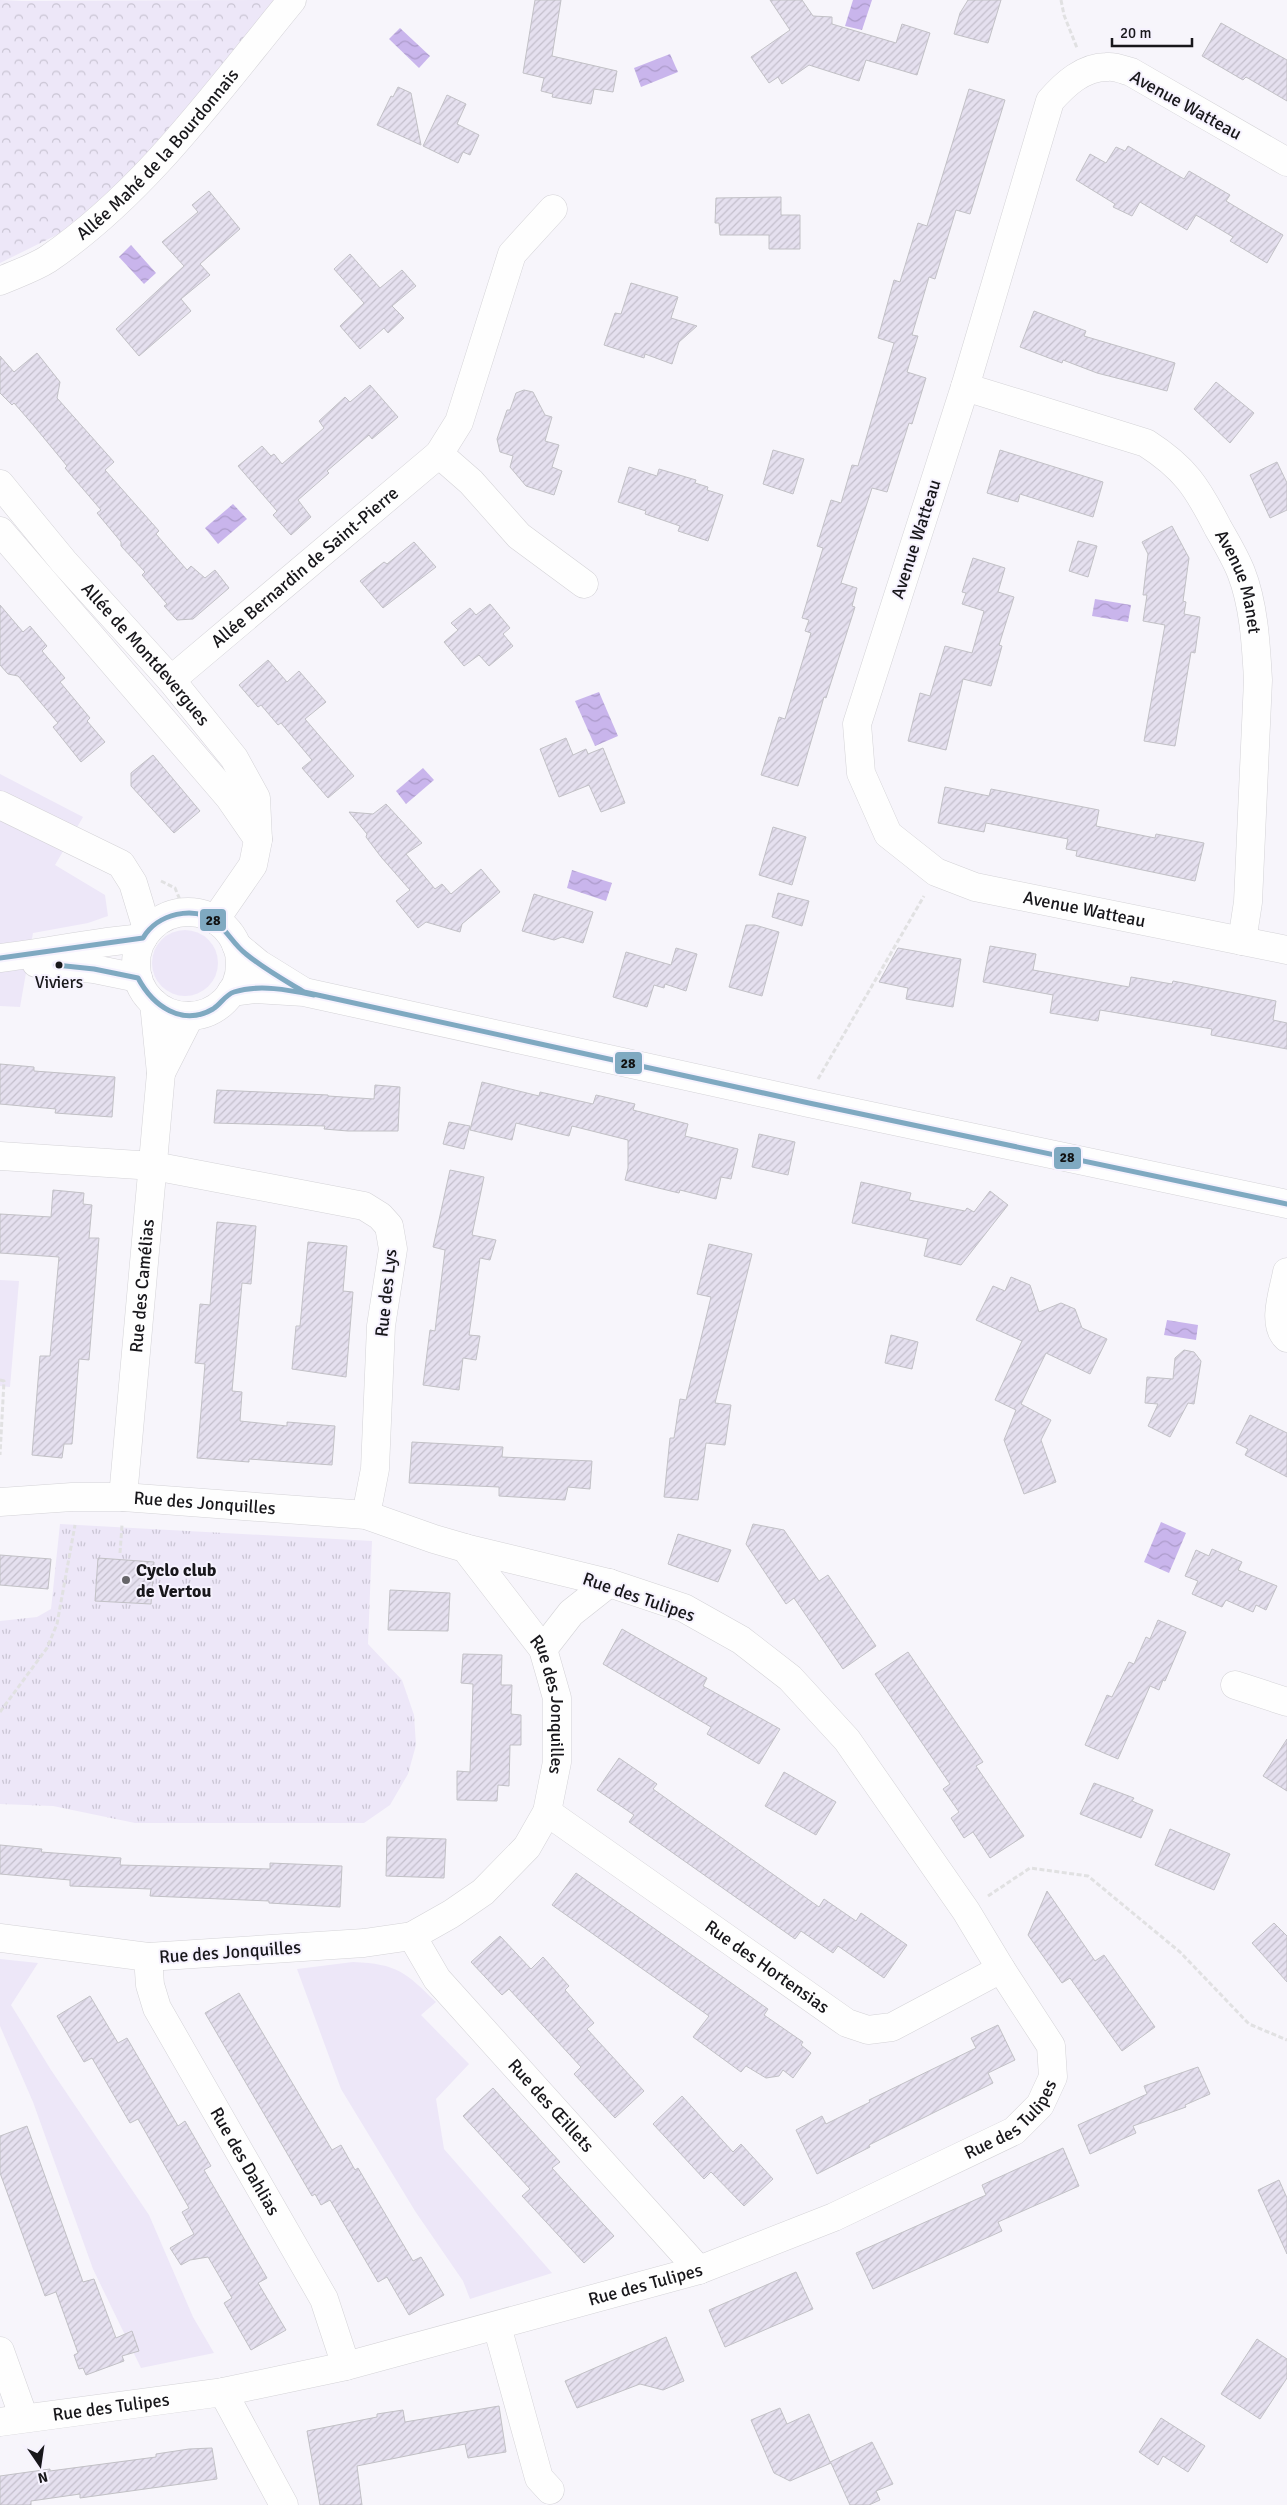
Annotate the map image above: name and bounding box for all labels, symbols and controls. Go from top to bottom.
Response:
scale bar [1112,15,1192,47]
text: 20 m [1120,24,1151,42]
street label: Allée Mahé de la Bourdonnais [72,64,243,245]
street label: Avenue Watteau [1126,65,1246,145]
street label: Avenue Watteau [886,477,946,601]
street label: Allée Bernardin de Saint-Pierre [207,482,403,652]
street label: Avenue Manet [1210,526,1266,635]
street label: Allée de Montdevergues [77,578,215,730]
street label: Avenue Watteau [1021,886,1148,932]
line badge: 28 [199,908,227,932]
text: 28 [205,912,221,929]
marker: Viviers [54,960,64,970]
place label: Viviers [35,972,83,993]
line badge: 28 [614,1051,643,1075]
text: 28 [620,1055,636,1072]
line badge: 28 [1053,1146,1082,1170]
text: 28 [1059,1149,1075,1166]
street label: Rue des Camélias [125,1218,159,1354]
street label: Rue des Lys [370,1248,402,1338]
street label: Rue des Jonquilles [133,1487,276,1519]
place label: Cyclo club de Vertou [136,1559,217,1602]
street label: Rue des Tulipes [580,1568,698,1627]
marker: Cyclo club de Vertou [120,1574,132,1586]
street label: Rue des Jonquilles [525,1630,568,1776]
street label: Rue des Hortensias [701,1915,834,2018]
street label: Rue des Jonquilles [158,1936,302,1968]
street label: Rue des Œillets [503,2054,599,2157]
street label: Rue des Tulipes [961,2076,1061,2164]
street label: Rue des Dahlias [205,2103,285,2220]
street label: Rue des Tulipes [586,2259,705,2311]
street label: Rue des Tulipes [51,2388,171,2426]
north arrow [15,2440,65,2490]
text: N [36,2468,49,2487]

